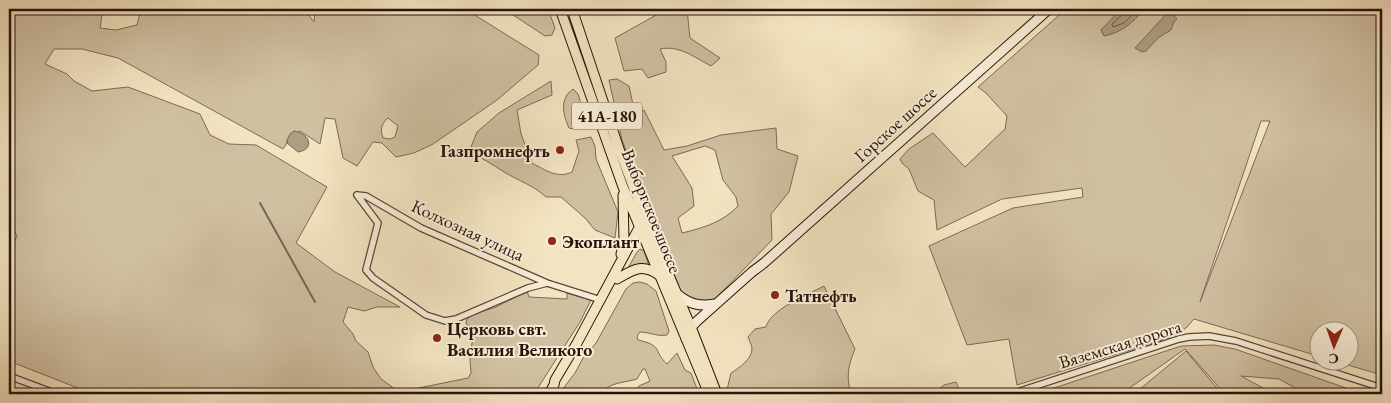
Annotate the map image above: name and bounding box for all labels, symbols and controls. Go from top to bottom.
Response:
street label: Горское шоссе [849,81,941,167]
road number: 41А-180 [572,102,642,130]
place label: Газпромнефть [440,139,550,162]
marker: Газпромнефть [554,144,566,156]
street label: Выборгское шоссе [617,146,687,276]
street label: Колхозная улица [408,194,529,266]
place label: Экоплант [562,230,639,253]
marker: Экоплант [546,235,558,247]
place label: Татнефть [785,284,857,307]
marker: Татнефть [769,289,781,301]
street label: Вяземская дорога [1056,314,1185,374]
place label: Церковь свт. Василия Великого [447,317,592,361]
north arrow [1308,320,1358,370]
marker: Церковь свт. Василия Великого [431,332,443,344]
text: С [1328,350,1339,368]

